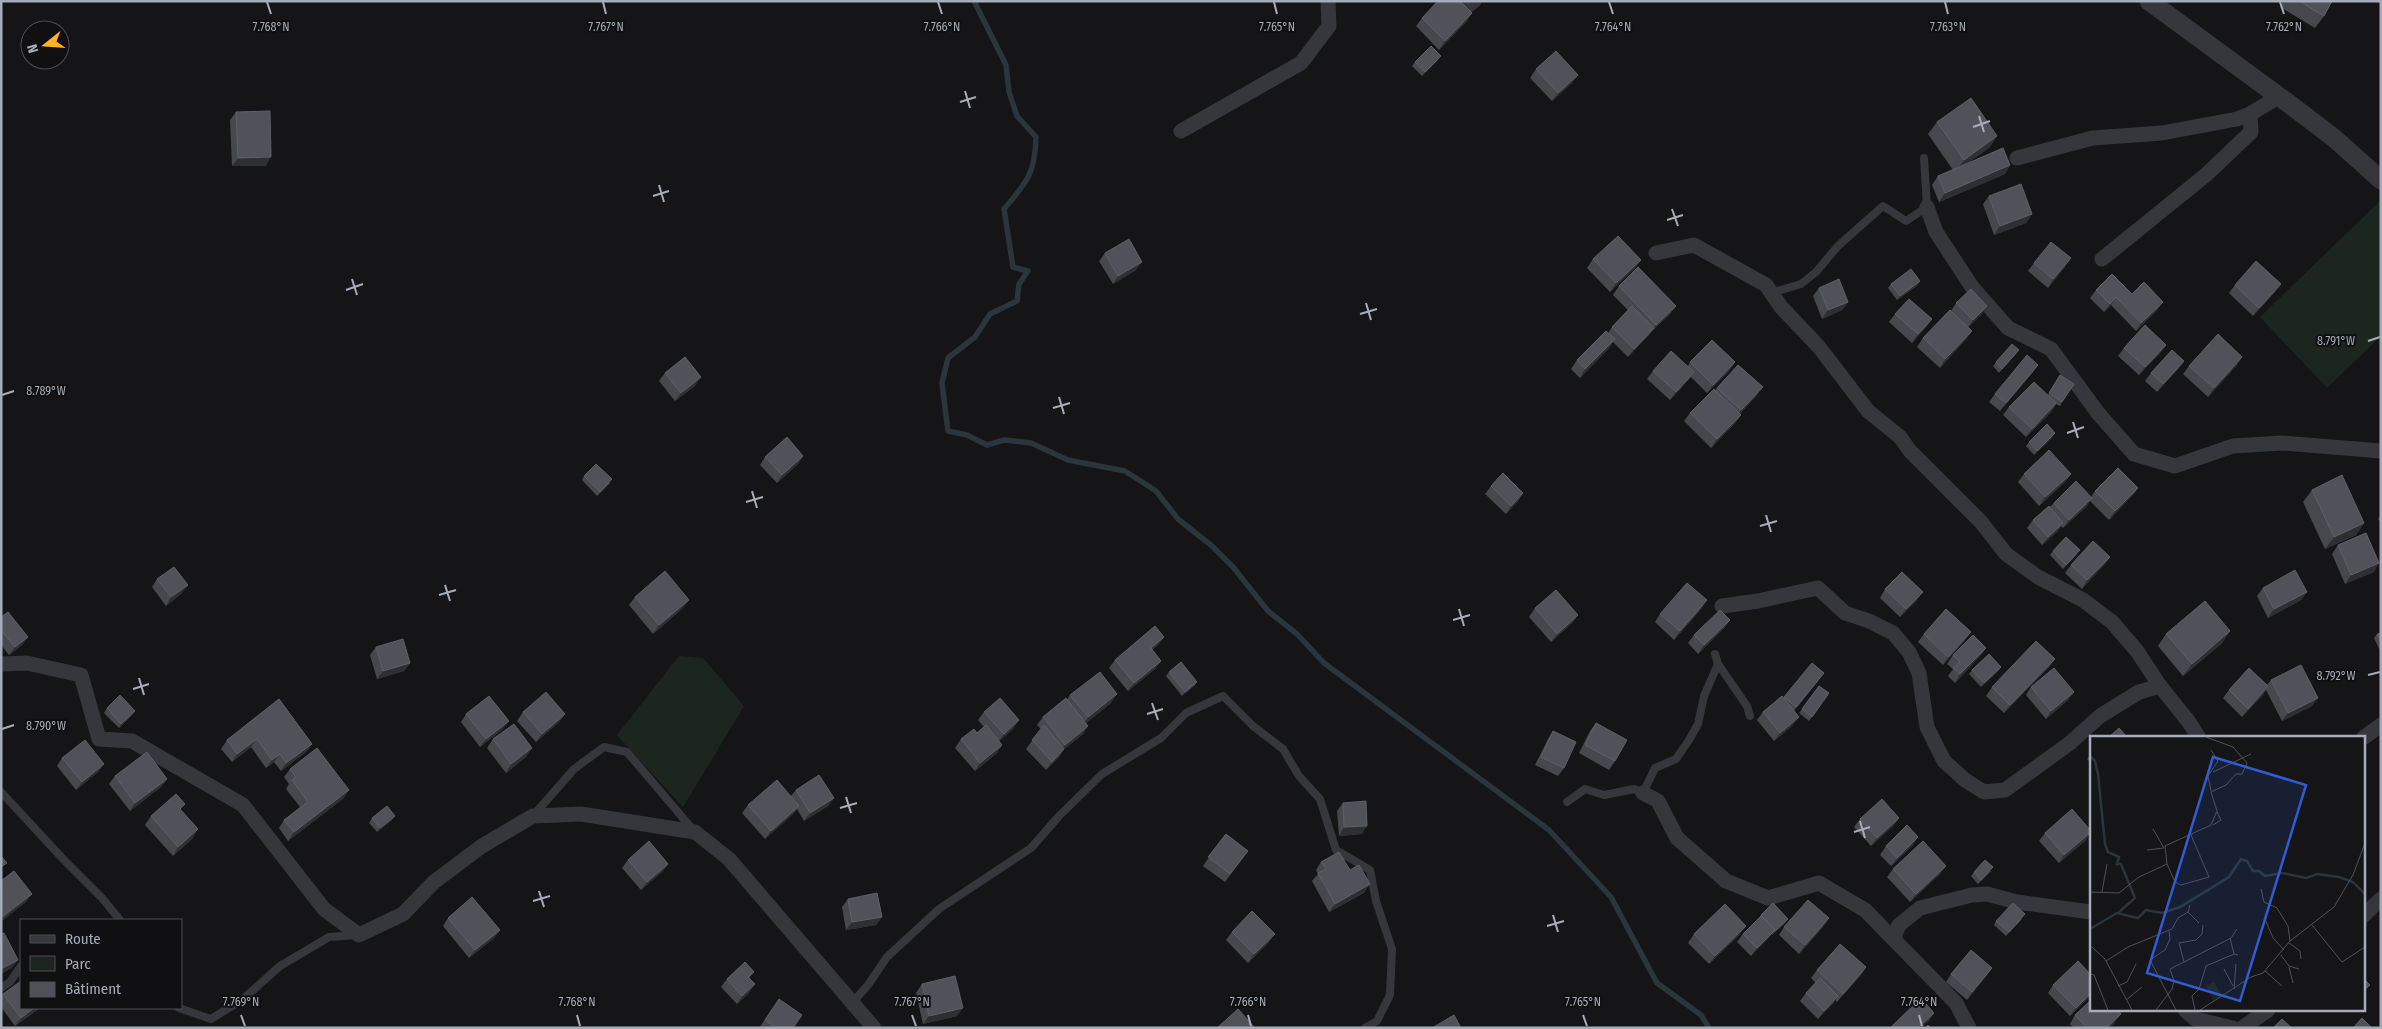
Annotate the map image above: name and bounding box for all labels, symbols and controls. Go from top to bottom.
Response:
north arrow [20,20,70,70]
text: 7.768°N [253,20,289,34]
text: 7.767°N [588,20,624,34]
text: 7.766°N [924,20,960,34]
text: 7.765°N [1259,20,1295,34]
text: 7.764°N [1595,20,1631,34]
text: 7.763°N [1930,20,1966,34]
text: 7.762°N [2266,20,2302,34]
text: N [24,42,42,55]
text: 8.791°W [2317,334,2355,348]
text: 8.789°W [26,384,66,398]
text: 8.792°W [2317,669,2355,683]
text: 8.790°W [26,719,66,733]
inset map [2090,736,2364,1012]
legend [20,919,182,1009]
text: Route [65,930,101,948]
text: Parc [65,955,91,973]
text: Bâtiment [65,980,121,998]
text: 7.769°N [223,995,259,1009]
text: 7.768°N [559,995,595,1009]
text: 7.767°N [894,995,930,1009]
text: 7.766°N [1230,995,1266,1009]
text: 7.765°N [1565,995,1601,1009]
text: 7.764°N [1901,995,1937,1009]

